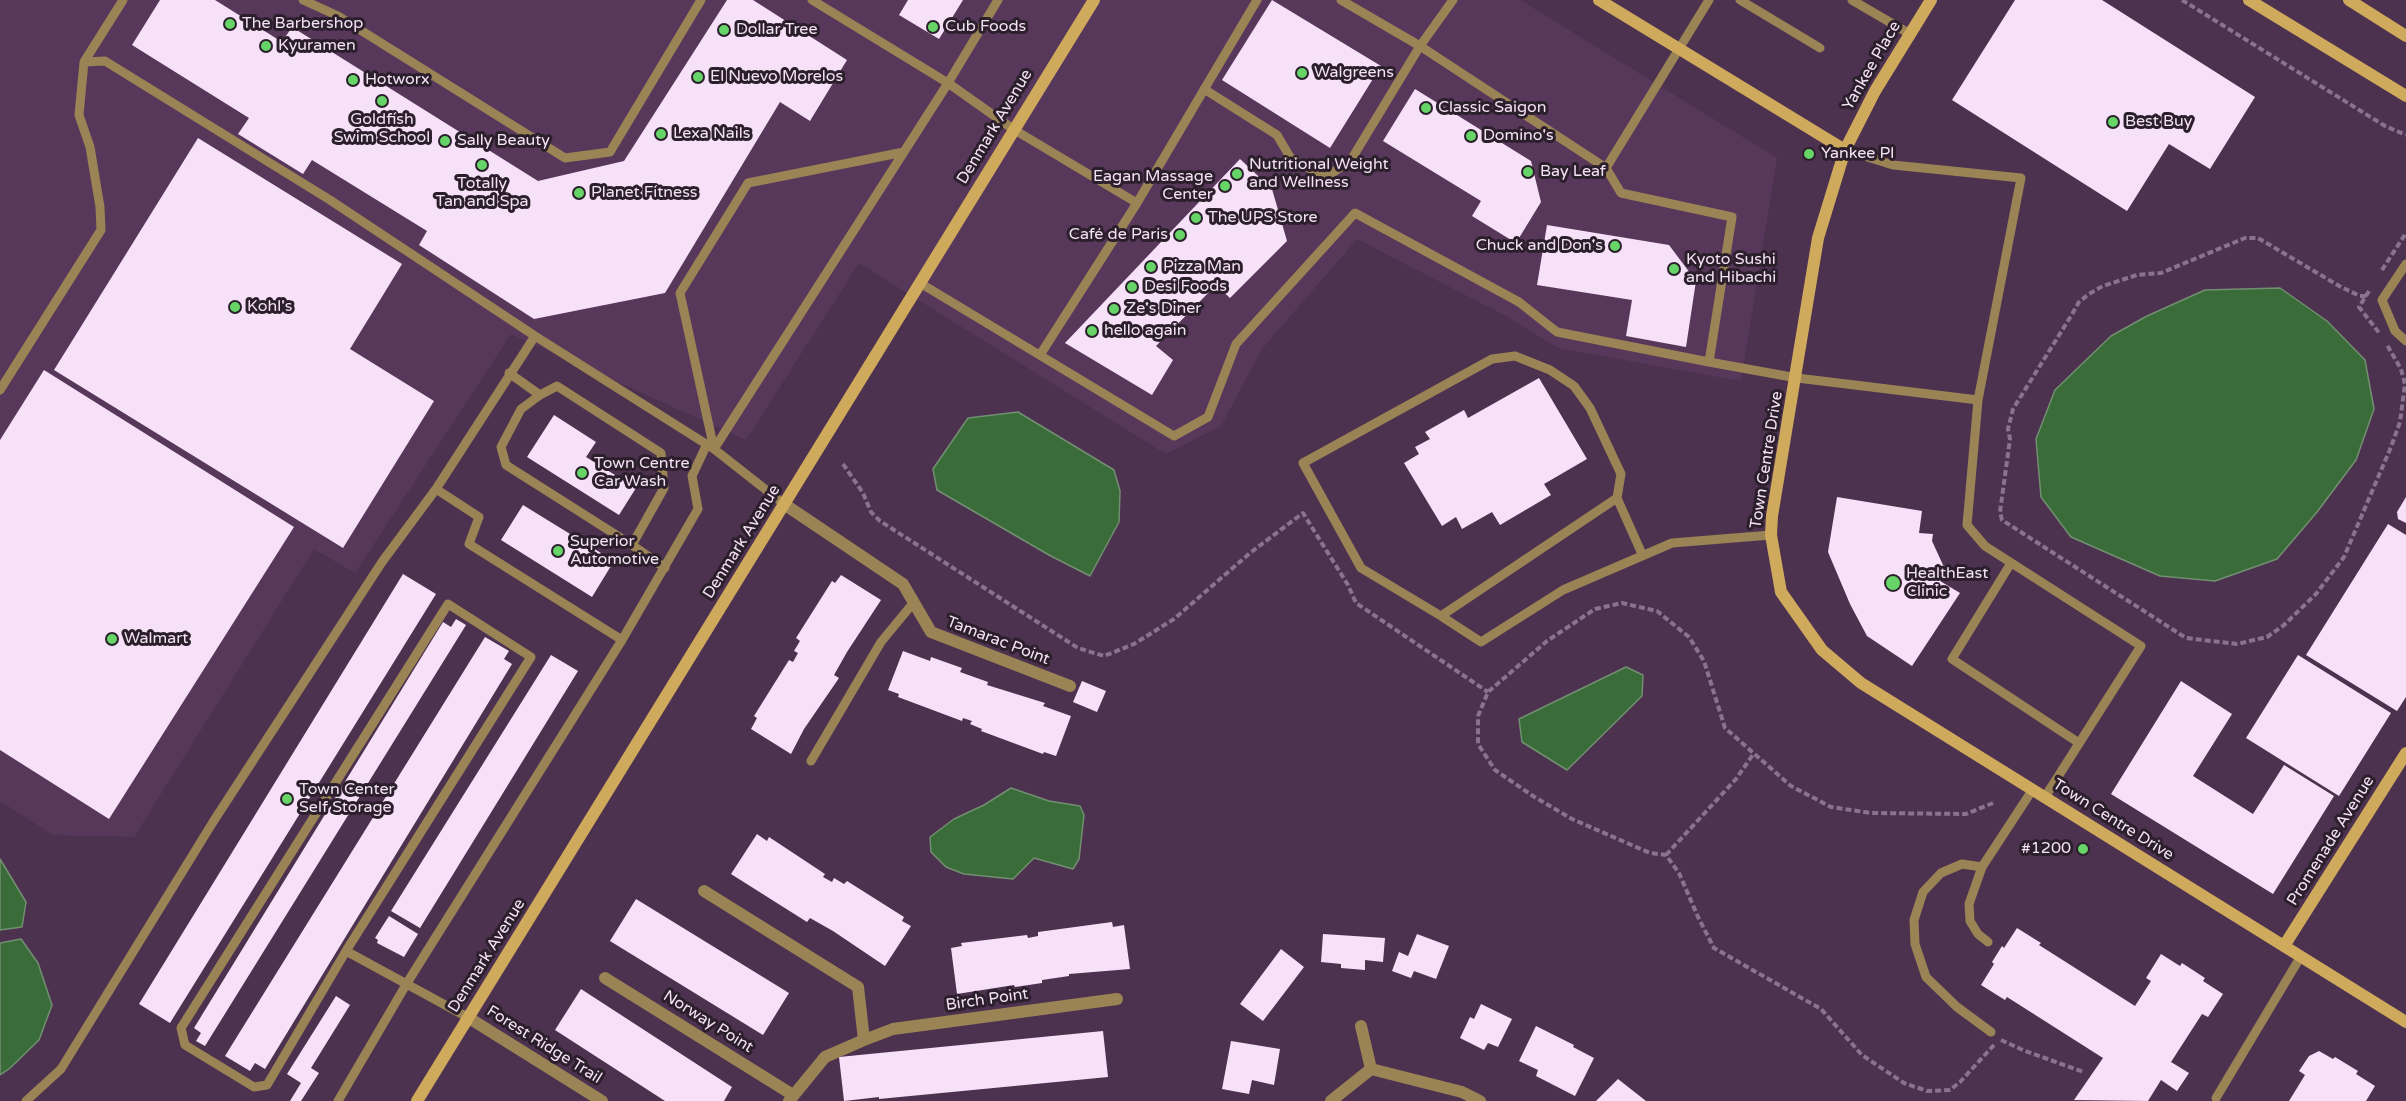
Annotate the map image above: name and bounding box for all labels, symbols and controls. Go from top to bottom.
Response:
place label: The Barbershop [242,14,363,34]
marker: The Barbershop [223,17,237,31]
place label: Cub Foods [945,17,1026,37]
street label: Yankee Place [1839,18,1905,114]
place label: Dollar Tree [736,20,817,40]
marker: Cub Foods [926,20,940,34]
marker: Dollar Tree [717,23,731,37]
place label: Kyuramen [278,36,356,56]
marker: Kyuramen [259,39,273,53]
place label: Walgreens [1314,63,1394,83]
street label: Denmark Avenue [953,66,1037,188]
marker: Walgreens [1295,66,1309,80]
place label: El Nuevo Morelos [710,67,843,87]
place label: Hotworx [365,70,430,90]
marker: El Nuevo Morelos [691,70,705,84]
marker: Hotworx [346,73,360,87]
marker: Goldfish Swim School [375,94,389,108]
place label: Classic Saigon [1438,98,1547,118]
marker: Classic Saigon [1419,101,1433,115]
place label: Goldfish Swim School [334,110,430,148]
place label: Best Buy [2125,112,2192,132]
marker: Best Buy [2106,115,2120,129]
place label: Lexa Nails [673,124,750,144]
place label: Domino's [1483,126,1554,146]
marker: Lexa Nails [654,127,668,141]
marker: Domino's [1464,129,1478,143]
place label: Sally Beauty [457,131,550,151]
marker: Sally Beauty [438,134,452,148]
place label: Yankee Pl [1821,144,1894,164]
marker: Yankee Pl [1802,147,1816,161]
place label: Nutritional Weight and Wellness [1249,155,1389,193]
marker: Totally Tan and Spa [475,158,489,172]
place label: Bay Leaf [1540,162,1606,182]
marker: Bay Leaf [1521,165,1535,179]
place label: Eagan Massage Center [1093,167,1213,205]
marker: Nutritional Weight and Wellness [1230,167,1244,181]
place label: Totally Tan and Spa [435,174,529,212]
marker: Eagan Massage Center [1218,179,1232,193]
place label: Planet Fitness [591,183,698,203]
marker: Planet Fitness [572,186,586,200]
place label: The UPS Store [1208,208,1318,228]
marker: The UPS Store [1189,211,1203,225]
place label: Café de Paris [1069,225,1168,245]
marker: Café de Paris [1173,228,1187,242]
place label: Chuck and Don's [1476,236,1603,256]
marker: Chuck and Don's [1608,239,1622,253]
place label: Kyoto Sushi and Hibachi [1686,250,1776,288]
place label: Pizza Man [1163,257,1241,277]
marker: Pizza Man [1144,260,1158,274]
marker: Kyoto Sushi and Hibachi [1667,262,1681,276]
place label: Desi Foods [1144,277,1227,297]
marker: Desi Foods [1125,280,1139,294]
place label: Kohl's [247,297,292,317]
place label: Ze's Diner [1126,299,1201,319]
marker: Kohl's [228,300,242,314]
marker: Ze's Diner [1107,302,1121,316]
place label: hello again [1104,321,1186,341]
marker: hello again [1085,324,1099,338]
street label: Town Centre Drive [1747,390,1787,530]
place label: Town Centre Car Wash [594,454,689,492]
marker: Town Centre Car Wash [575,466,589,480]
street label: Denmark Avenue [699,482,785,602]
place label: Superior Automotive [570,532,659,570]
marker: Superior Automotive [551,544,565,558]
place label: HealthEast Clinic [1906,564,1988,602]
marker: HealthEast Clinic [1884,574,1902,592]
street label: Tamarac Point [944,613,1052,669]
place label: Walmart [124,629,188,649]
marker: Walmart [105,632,119,646]
street label: Promenade Avenue [2283,773,2379,909]
street label: Town Centre Drive [2049,775,2177,865]
place label: Town Center Self Storage [299,780,395,818]
marker: Town Center Self Storage [280,792,294,806]
place label: #1200 [2021,839,2071,859]
marker: #1200 [2076,842,2090,856]
street label: Denmark Avenue [444,896,530,1016]
street label: Birch Point [944,985,1030,1015]
street label: Norway Point [659,987,757,1057]
street label: Forest Ridge Trail [483,1002,605,1088]

